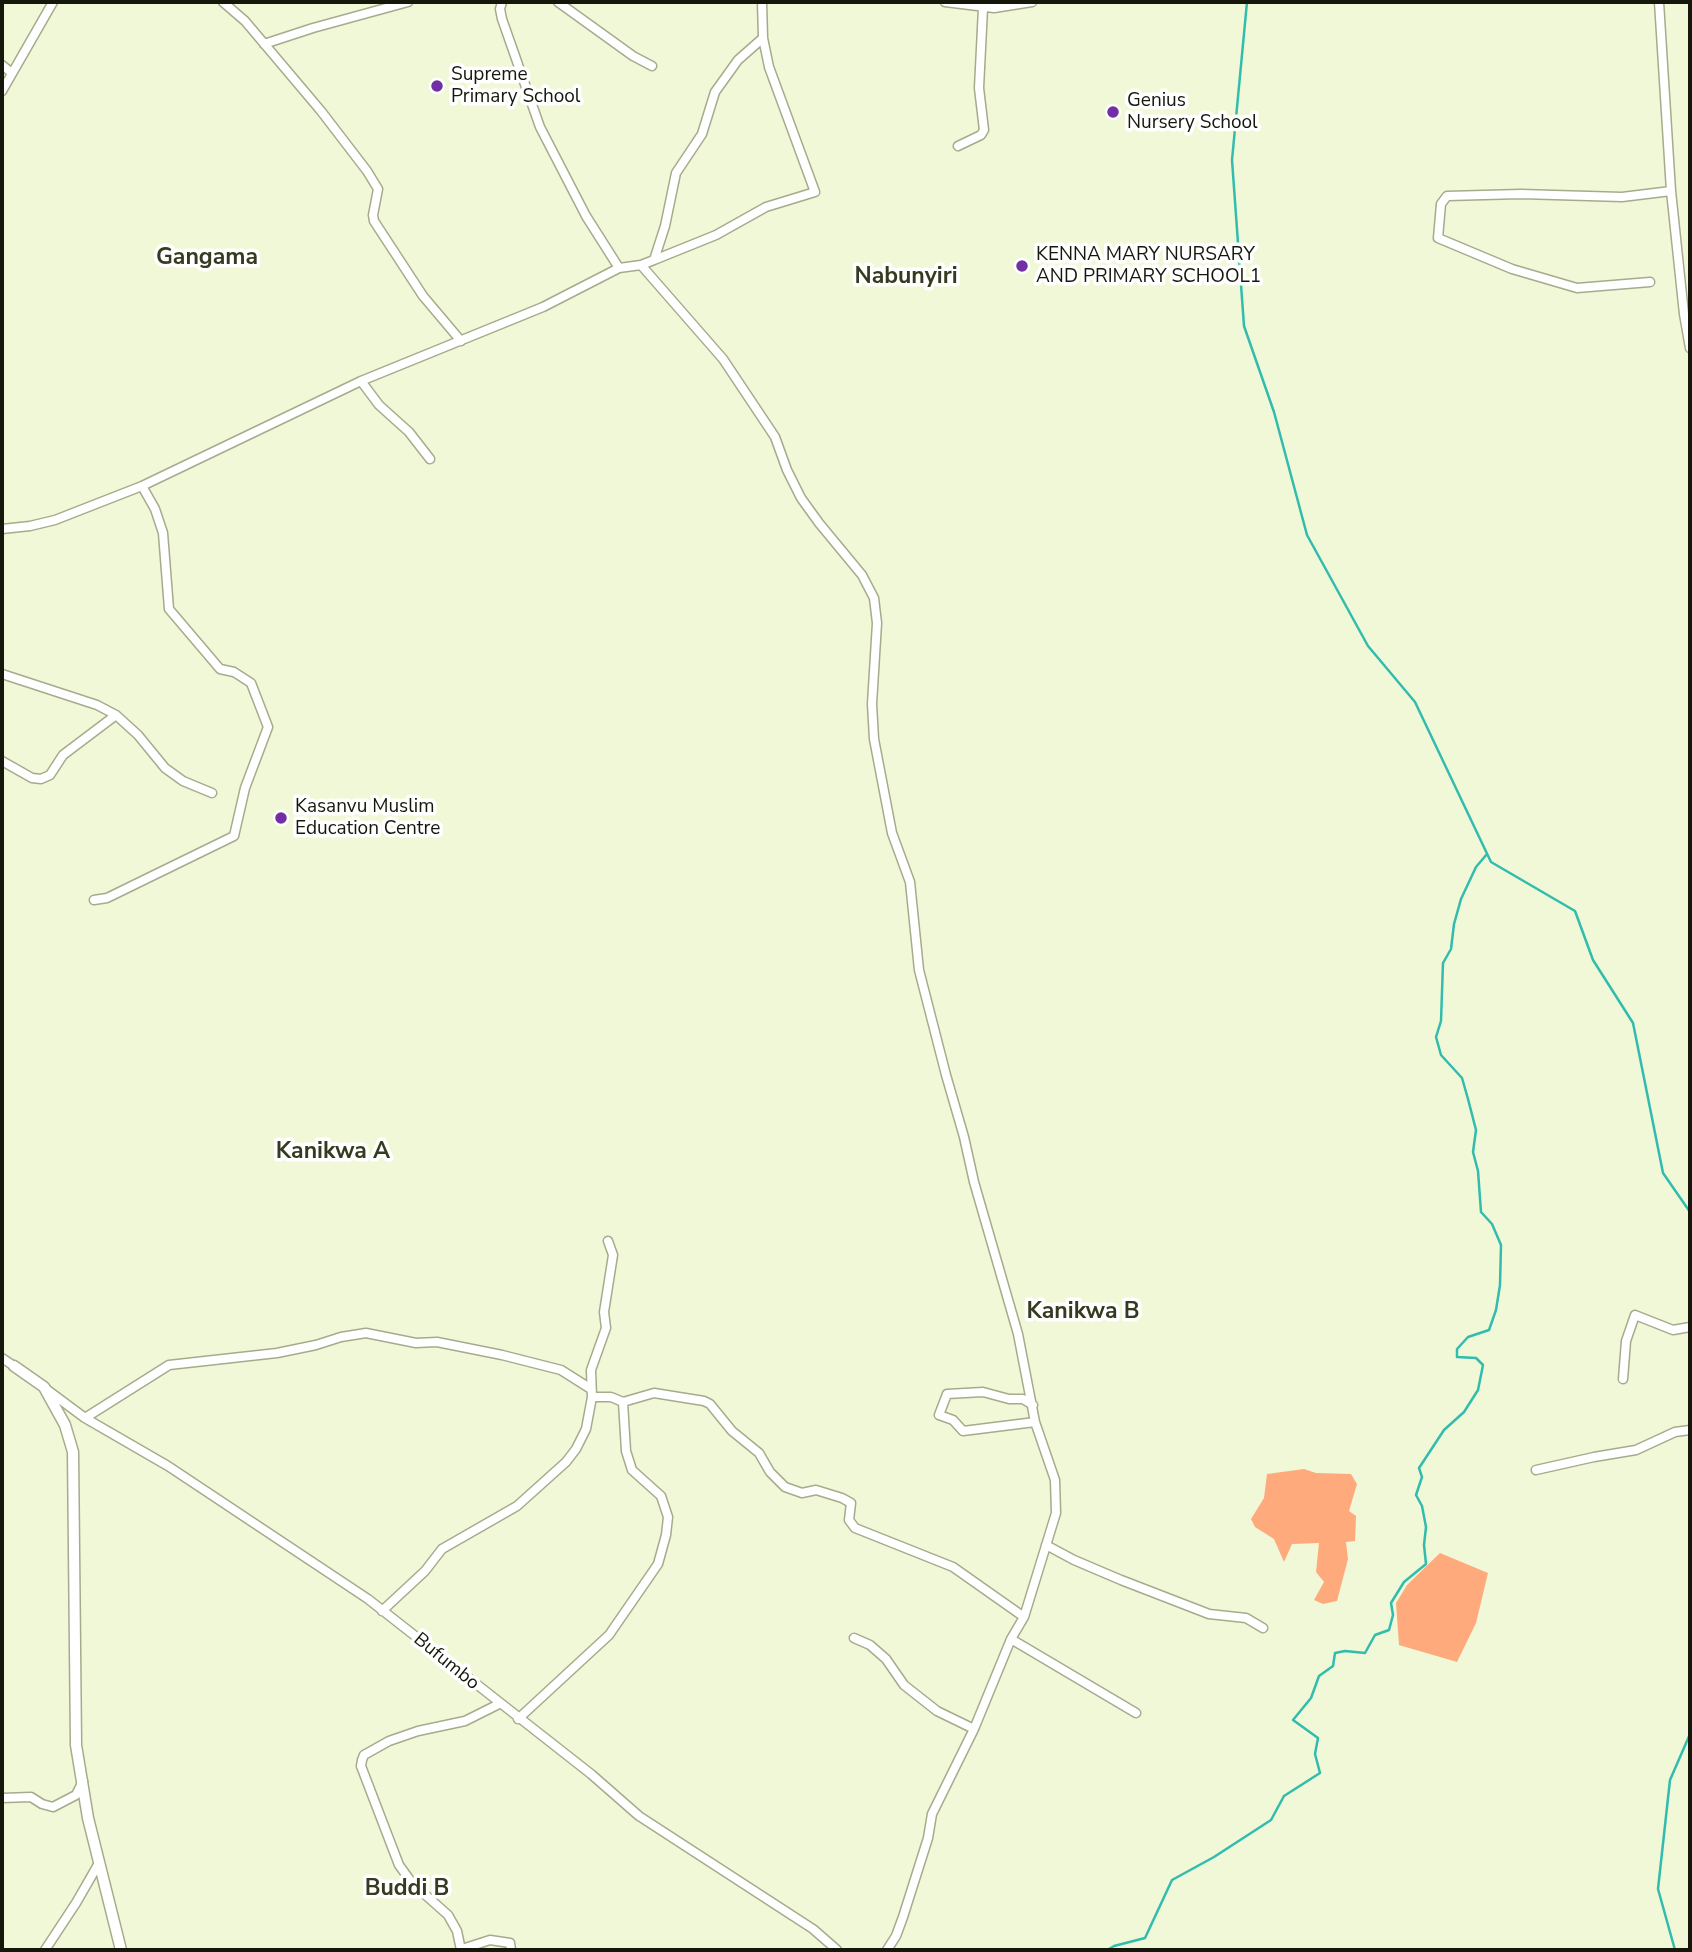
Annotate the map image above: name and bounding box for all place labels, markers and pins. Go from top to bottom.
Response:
place label: Supreme Primary School [451,64,580,108]
marker: Supreme Primary School [429,78,445,94]
place label: Genius Nursery School [1127,90,1258,134]
marker: Genius Nursery School [1105,104,1121,120]
place label: KENNA MARY NURSARY AND PRIMARY SCHOOL1 [1036,244,1261,288]
marker: KENNA MARY NURSARY AND PRIMARY SCHOOL1 [1014,258,1030,274]
place label: Kasanvu Muslim Education Centre [295,796,440,840]
marker: Kasanvu Muslim Education Centre [273,810,289,826]

